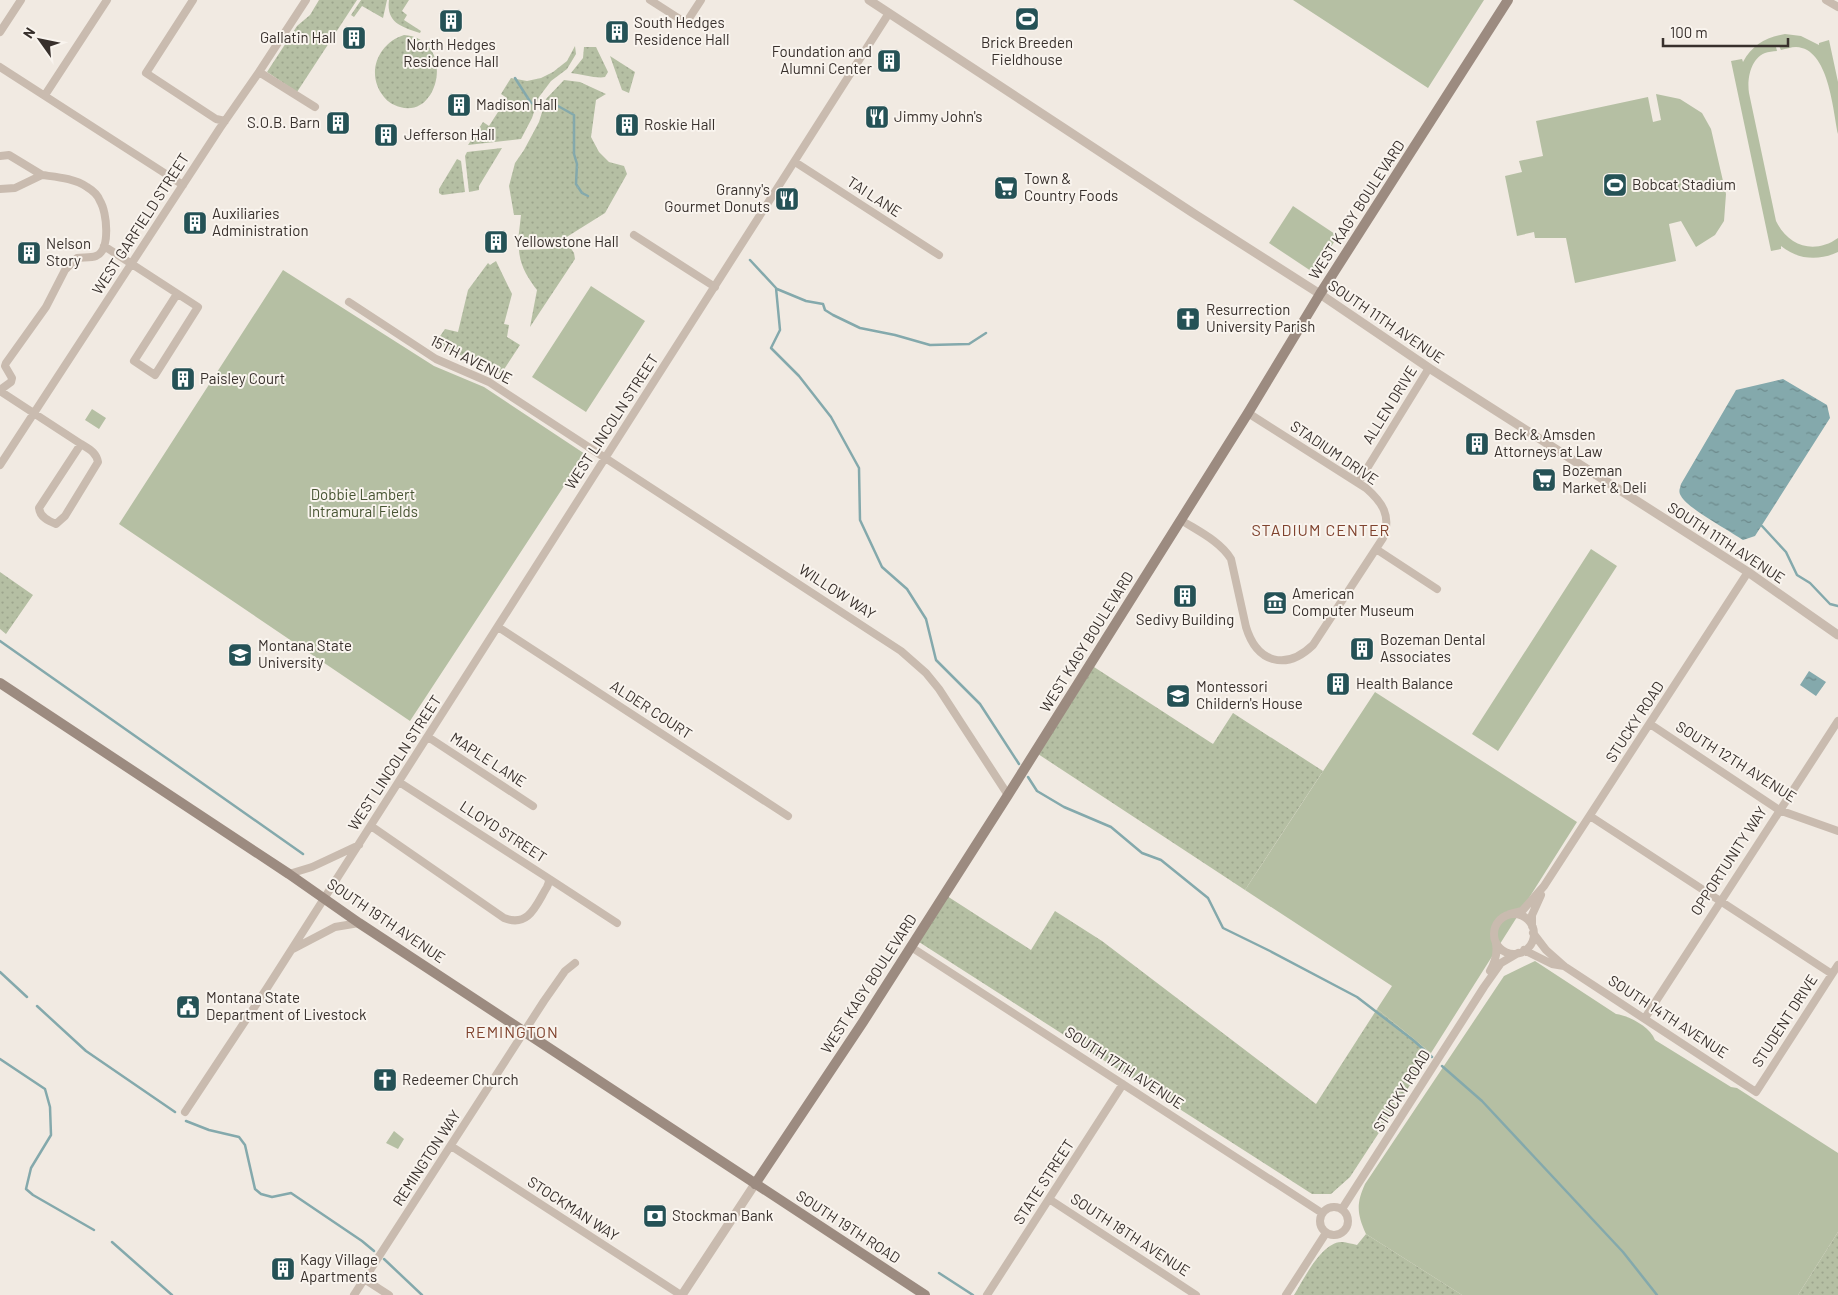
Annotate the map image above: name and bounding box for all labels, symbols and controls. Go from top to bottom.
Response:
sports icon: Brick Breeden Fieldhouse [1014,6,1040,32]
building icon: North Hedges Residence Hall [438,8,464,34]
place label: South Hedges Residence Hall [634,13,729,48]
north arrow [15,15,65,65]
scale bar [1663,15,1788,47]
building icon: South Hedges Residence Hall [604,19,630,45]
text: 100 m [1670,23,1708,41]
text: N [19,24,38,41]
building icon: Gallatin Hall [341,25,367,51]
place label: Gallatin Hall [260,28,336,46]
place label: Brick Breeden Fieldhouse [981,33,1073,68]
place label: North Hedges Residence Hall [403,35,499,70]
place label: Foundation and Alumni Center [772,42,873,77]
building icon: Foundation and Alumni Center [876,48,902,74]
building icon: Madison Hall [446,92,472,118]
place label: Madison Hall [476,95,557,113]
restaurant icon: Jimmy John's [864,104,890,130]
place label: Jimmy John's [894,107,982,125]
building icon: S.O.B. Barn [325,110,351,136]
building icon: Roskie Hall [614,112,640,138]
place label: S.O.B. Barn [247,113,320,131]
place label: Roskie Hall [644,115,715,133]
building icon: Jefferson Hall [373,122,399,148]
place label: Jefferson Hall [404,125,495,143]
street label: WEST KAGY BOULEVARD [1304,137,1408,282]
street label: WEST GARFIELD STREET [88,150,193,297]
place label: Town & Country Foods [1024,169,1118,204]
street label: TAI LANE [844,172,905,220]
sports icon: Bobcat Stadium [1602,172,1628,198]
supermarket icon: Town & Country Foods [993,175,1019,201]
place label: Bobcat Stadium [1632,175,1736,193]
place label: Granny's Gourmet Donuts [664,180,770,215]
restaurant icon: Granny's Gourmet Donuts [774,186,800,212]
place label: Auxiliaries Administration [212,204,308,239]
building icon: Auxiliaries Administration [182,210,208,236]
building icon: Yellowstone Hall [483,229,509,255]
place label: Yellowstone Hall [514,232,619,250]
place label: Nelson Story [46,234,91,269]
building icon: Nelson Story [16,240,42,266]
street label: SOUTH 11TH AVENUE [1325,276,1448,367]
place label: Resurrection University Parish [1206,300,1315,335]
church icon: Resurrection University Parish [1175,306,1201,332]
street label: 15TH AVENUE [428,331,515,387]
street label: WEST LINCOLN STREET [561,351,662,492]
street label: ALLEN DRIVE [1358,362,1420,447]
building icon: Paisley Court [170,366,196,392]
place label: Paisley Court [200,369,285,387]
street label: STADIUM DRIVE [1287,416,1382,488]
place label: Beck & Amsden Attorneys at Law [1494,425,1603,460]
building icon: Beck & Amsden Attorneys at Law [1464,431,1490,457]
place label: Bozeman Market & Deli [1562,461,1647,496]
supermarket icon: Bozeman Market & Deli [1531,467,1557,493]
park label: Dobbie Lambert Intramural Fields [308,485,418,520]
street label: SOUTH 11TH AVENUE [1665,498,1789,587]
district label: STADIUM CENTER [1252,520,1390,539]
street label: WILLOW WAY [796,560,879,623]
street label: WEST KAGY BOULEVARD [1036,568,1137,715]
building icon: Sedivy Building [1172,583,1198,609]
place label: American Computer Museum [1292,584,1414,619]
museum icon: American Computer Museum [1262,590,1288,616]
place label: Sedivy Building [1136,610,1234,628]
place label: Bozeman Dental Associates [1380,630,1485,665]
place label: Montana State University [258,636,352,671]
building icon: Bozeman Dental Associates [1349,636,1375,662]
school or university icon: Montana State University [227,642,253,668]
building icon: Health Balance [1325,671,1351,697]
place label: Health Balance [1356,674,1453,692]
street label: ALDER COURT [607,676,696,742]
place label: Montessori Childern's House [1196,677,1303,712]
street label: STUCKY ROAD [1601,677,1667,765]
school or university icon: Montessori Childern's House [1165,683,1191,709]
street label: WEST LINCOLN STREET [344,692,445,833]
street label: SOUTH 12TH AVENUE [1673,717,1800,806]
street label: MAPLE LANE [447,728,530,790]
street label: LLOYD STREET [457,796,550,866]
street label: OPPORTUNITY WAY [1686,803,1770,918]
street label: SOUTH 19TH AVENUE [324,874,449,966]
street label: WEST KAGY BOULEVARD [816,911,920,1056]
street label: SOUTH 14TH AVENUE [1605,971,1732,1062]
street label: STUDENT DRIVE [1748,971,1821,1070]
place label: Montana State Department of Livestock [206,988,367,1023]
public building icon: Montana State Department of Livestock [175,994,201,1020]
district label: REMINGTON [465,1022,559,1041]
street label: SOUTH 17TH AVENUE [1062,1022,1187,1112]
street label: STUCKY ROAD [1369,1046,1433,1135]
church icon: Redeemer Church [372,1067,398,1093]
place label: Redeemer Church [402,1070,519,1088]
street label: REMINGTON WAY [388,1106,464,1209]
street label: STATE STREET [1009,1136,1077,1227]
street label: STOCKMAN WAY [525,1172,623,1244]
street label: SOUTH 19TH ROAD [793,1186,904,1267]
street label: SOUTH 18TH AVENUE [1068,1189,1194,1279]
bank icon: Stockman Bank [642,1203,668,1229]
place label: Stockman Bank [672,1206,774,1224]
place label: Kagy Village Apartments [300,1250,378,1285]
building icon: Kagy Village Apartments [270,1256,296,1282]

